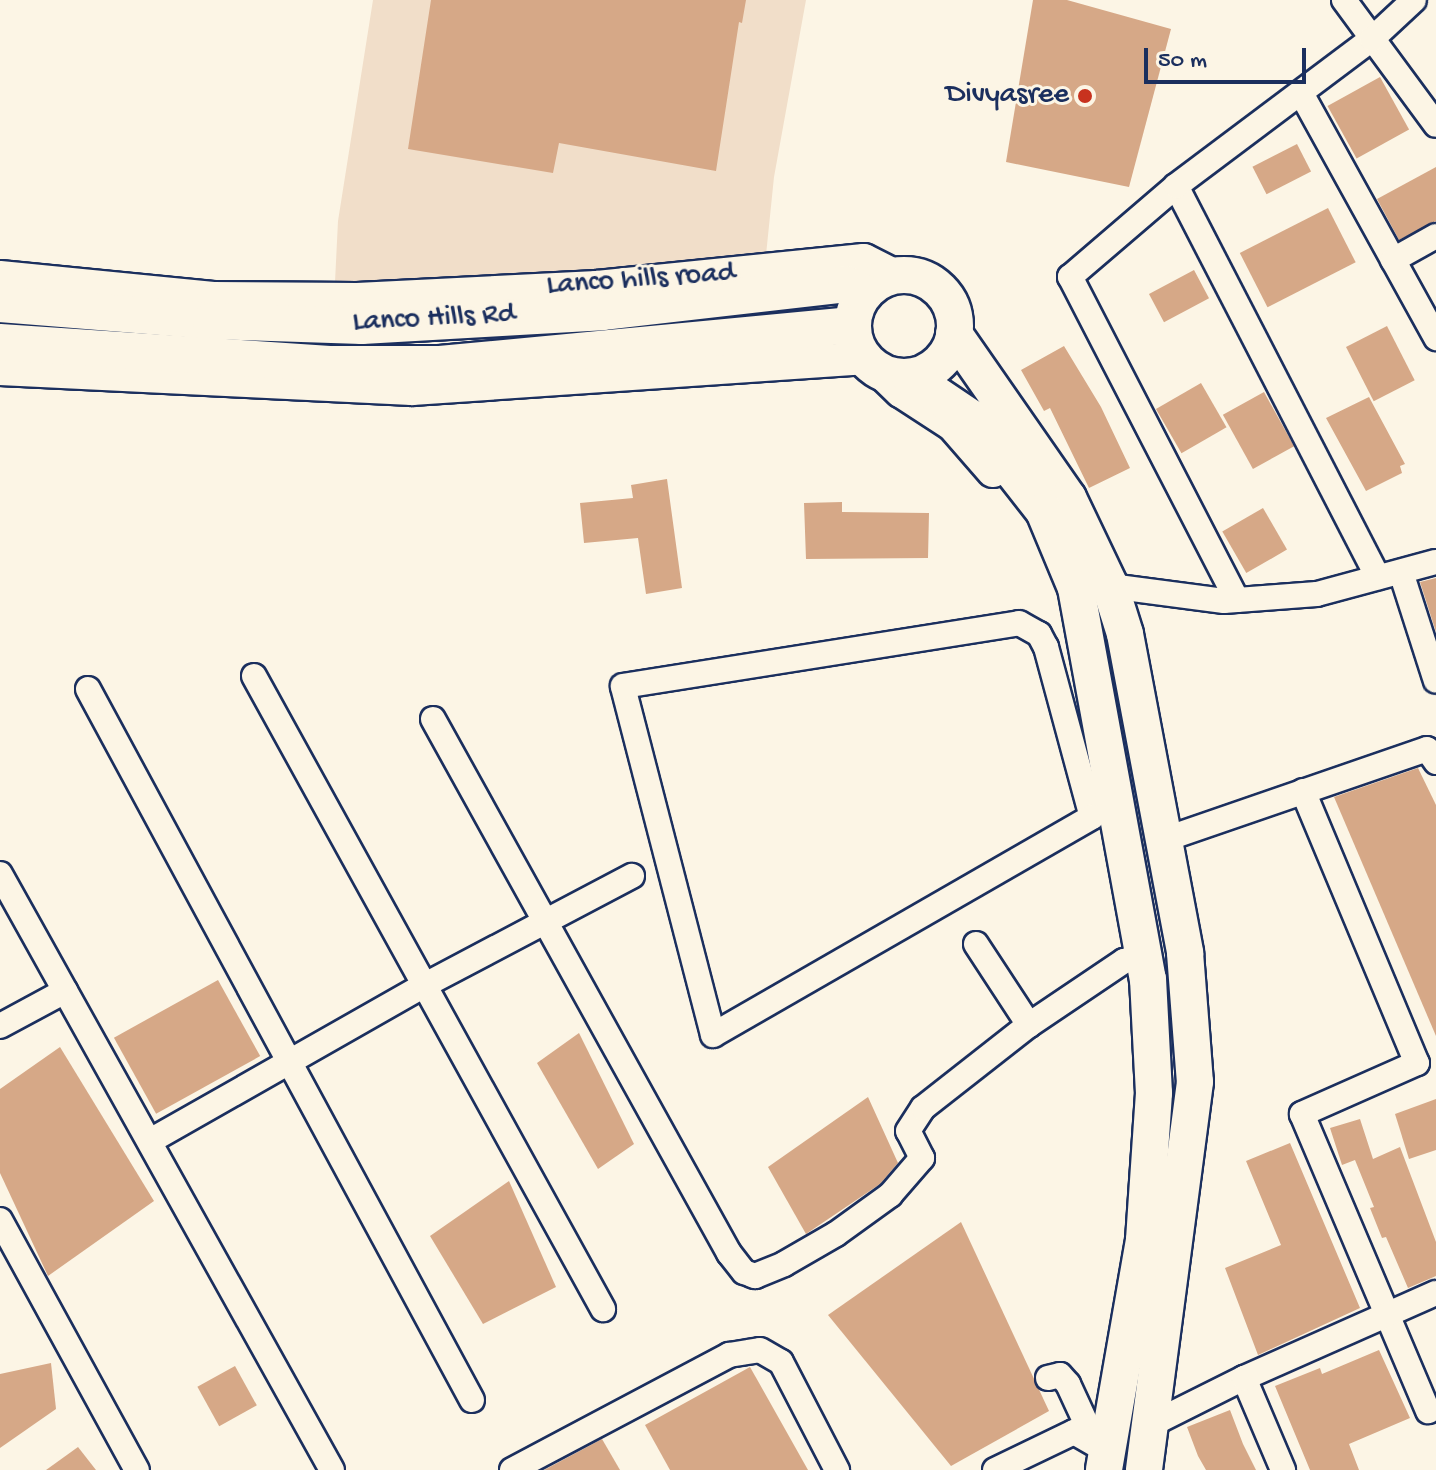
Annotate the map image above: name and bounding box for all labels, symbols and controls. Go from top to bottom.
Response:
scale bar [1148,32,1310,82]
text: 50 m [1158,47,1207,76]
place label: Divyasree [946,78,1069,114]
marker: Divyasree [1076,87,1094,105]
street label: Lanco hills road [545,256,737,306]
street label: Lanco Hills Rd [352,298,516,342]

